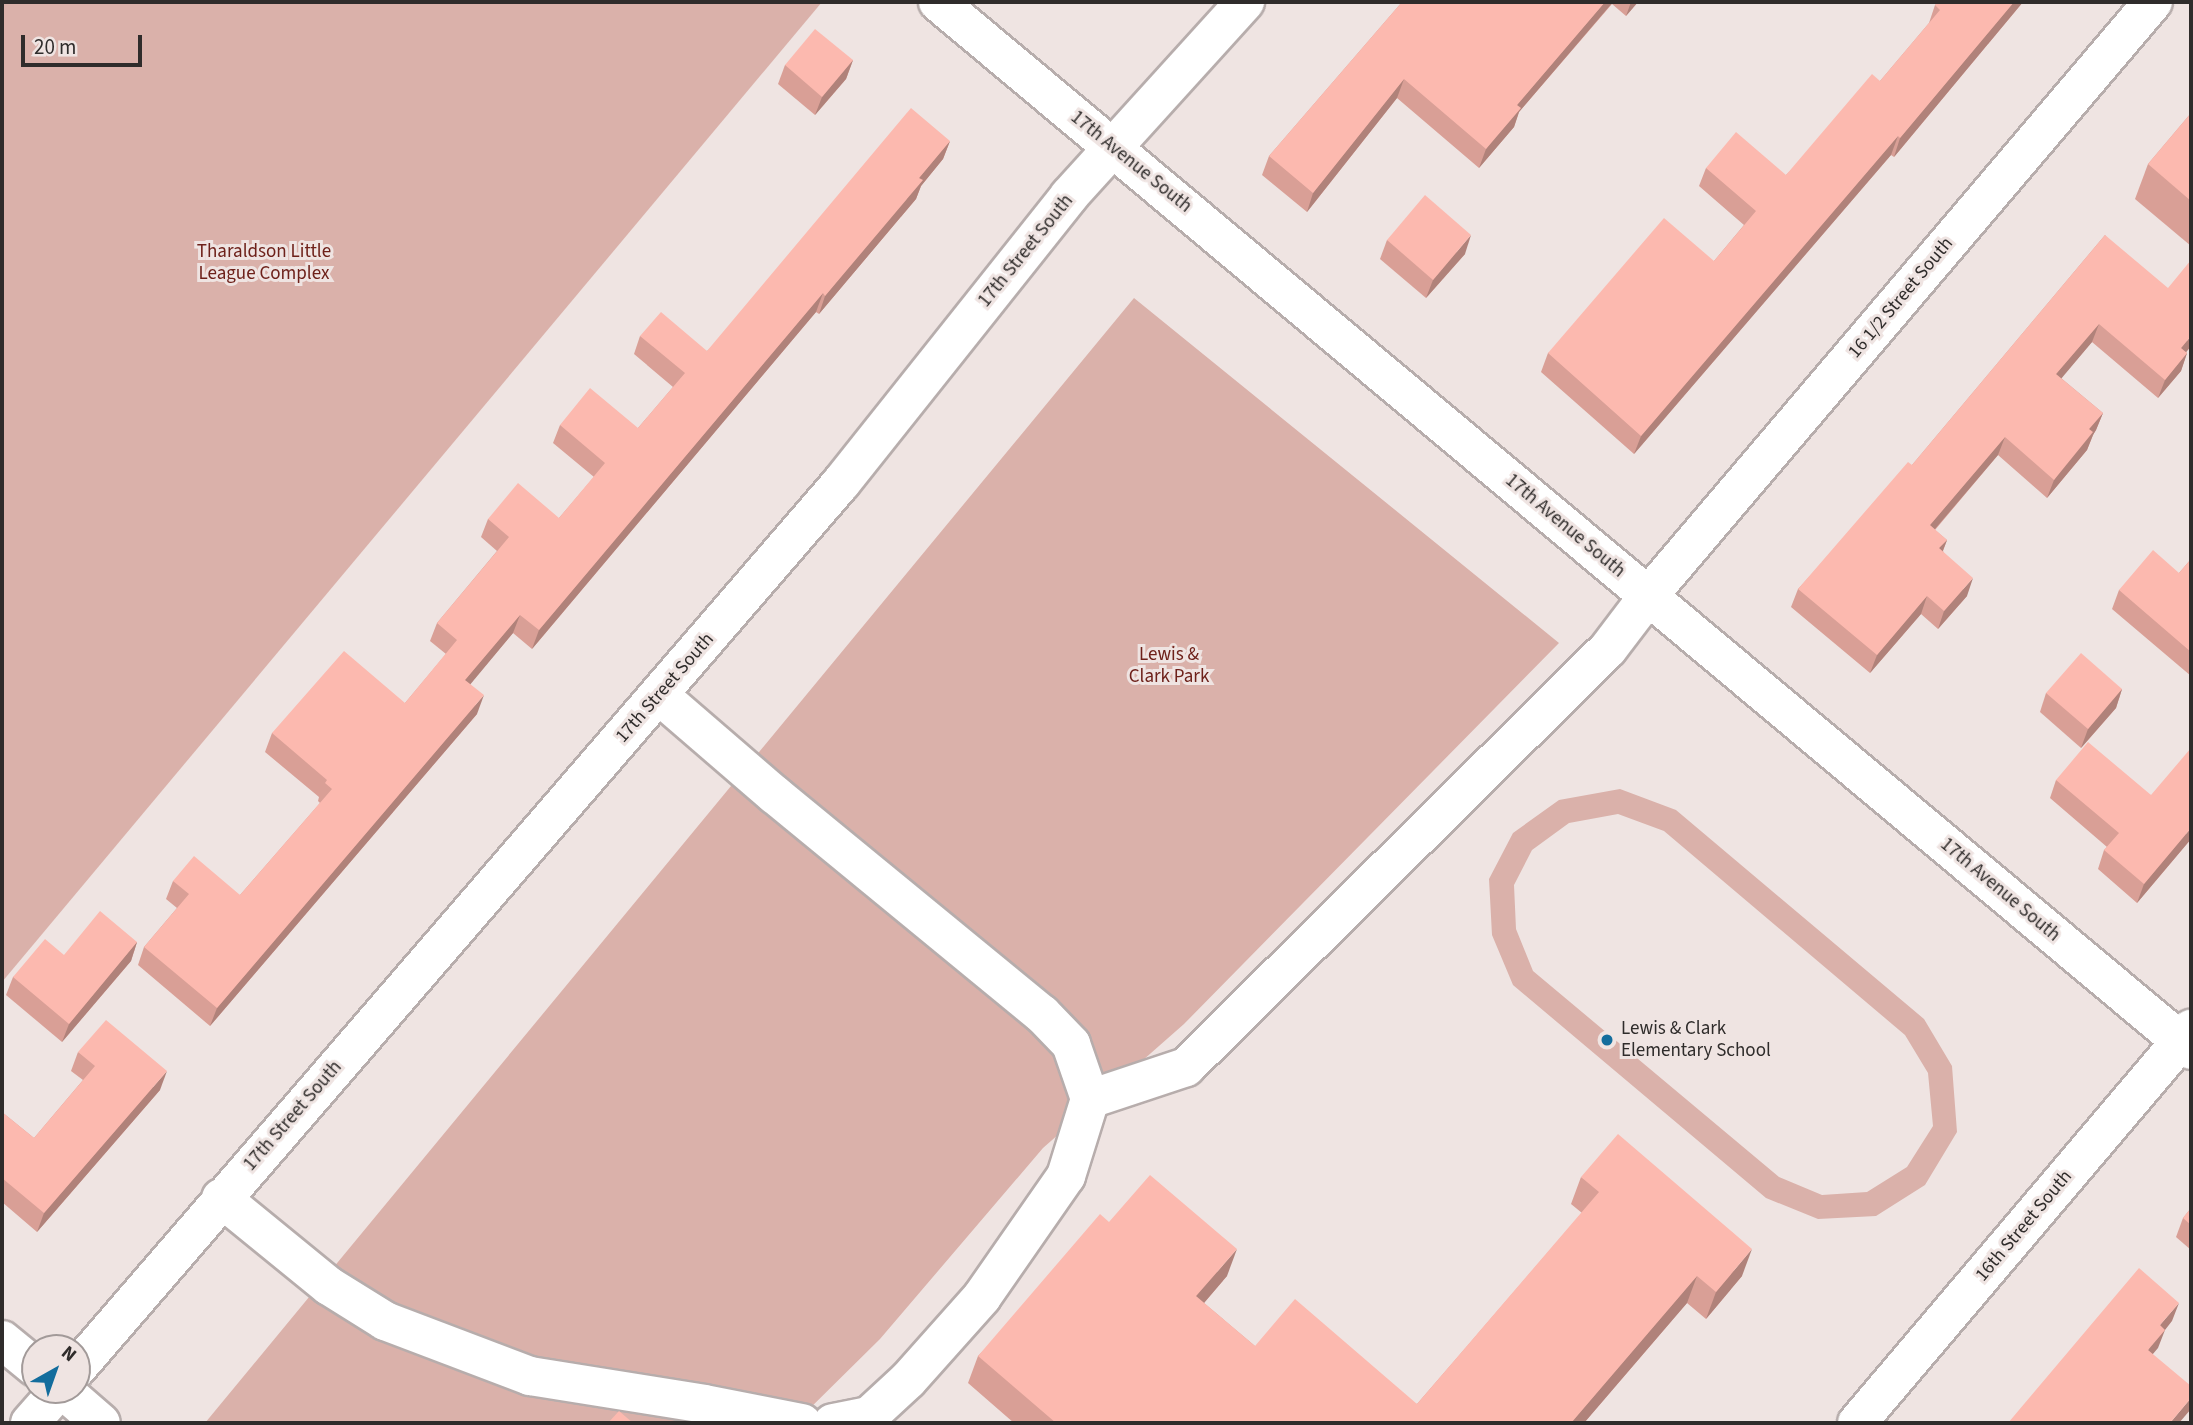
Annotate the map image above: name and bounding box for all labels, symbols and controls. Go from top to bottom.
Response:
scale bar [24,21,145,65]
text: 20 m [34,32,76,62]
street label: 17th Avenue South [1066,106,1196,218]
street label: 17th Street South [974,190,1078,312]
street label: 16 1/2 Street South [1844,233,1958,363]
park label: Tharaldson Little League Complex [197,241,331,285]
street label: 17th Avenue South [1500,469,1630,583]
street label: 17th Street South [611,628,719,748]
park label: Lewis & Clark Park [1129,644,1209,688]
street label: 17th Avenue South [1935,833,2065,947]
place label: Lewis & Clark Elementary School [1621,1018,1771,1062]
marker: Lewis & Clark Elementary School [1599,1032,1615,1048]
street label: 17th Street South [239,1056,347,1176]
street label: 16th Street South [1971,1166,2077,1286]
north arrow [21,1334,91,1404]
text: N [55,1340,82,1368]

